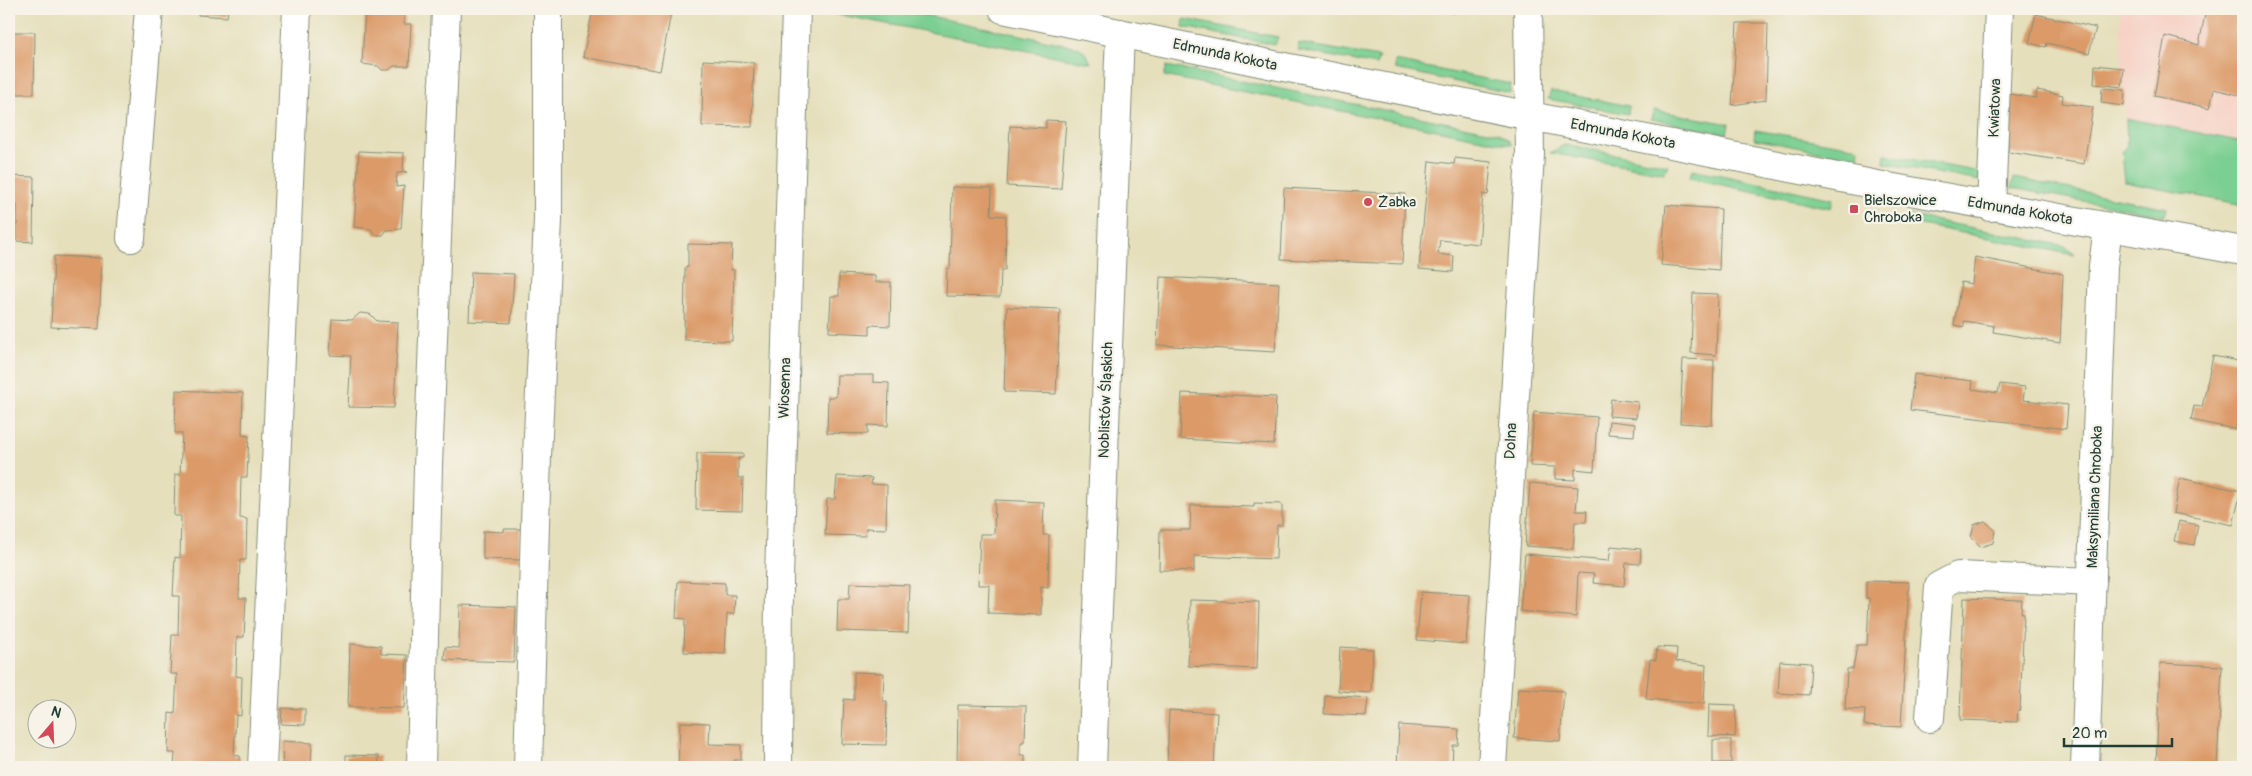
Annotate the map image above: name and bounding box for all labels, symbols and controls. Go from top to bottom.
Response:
street label: Edmunda Kokota [1171,35,1279,75]
street label: Kwiatowa [1984,78,2006,138]
street label: Edmunda Kokota [1569,115,1677,153]
place label: Bielszowice Chroboka [1864,191,1937,227]
street label: Edmunda Kokota [1966,192,2074,230]
place label: Żabka [1378,193,1416,212]
marker: Żabka [1362,196,1374,208]
marker: Bielszowice Chroboka [1848,203,1860,215]
street label: Noblistów Śląskich [1094,341,1118,459]
street label: Wiosenna [774,357,796,419]
street label: Dolna [1501,422,1521,460]
street label: Maksymiliana Chroboka [2083,425,2107,569]
north arrow [28,698,78,748]
text: N [49,703,63,722]
scale bar [2064,716,2172,748]
text: 20 m [2072,724,2107,743]

